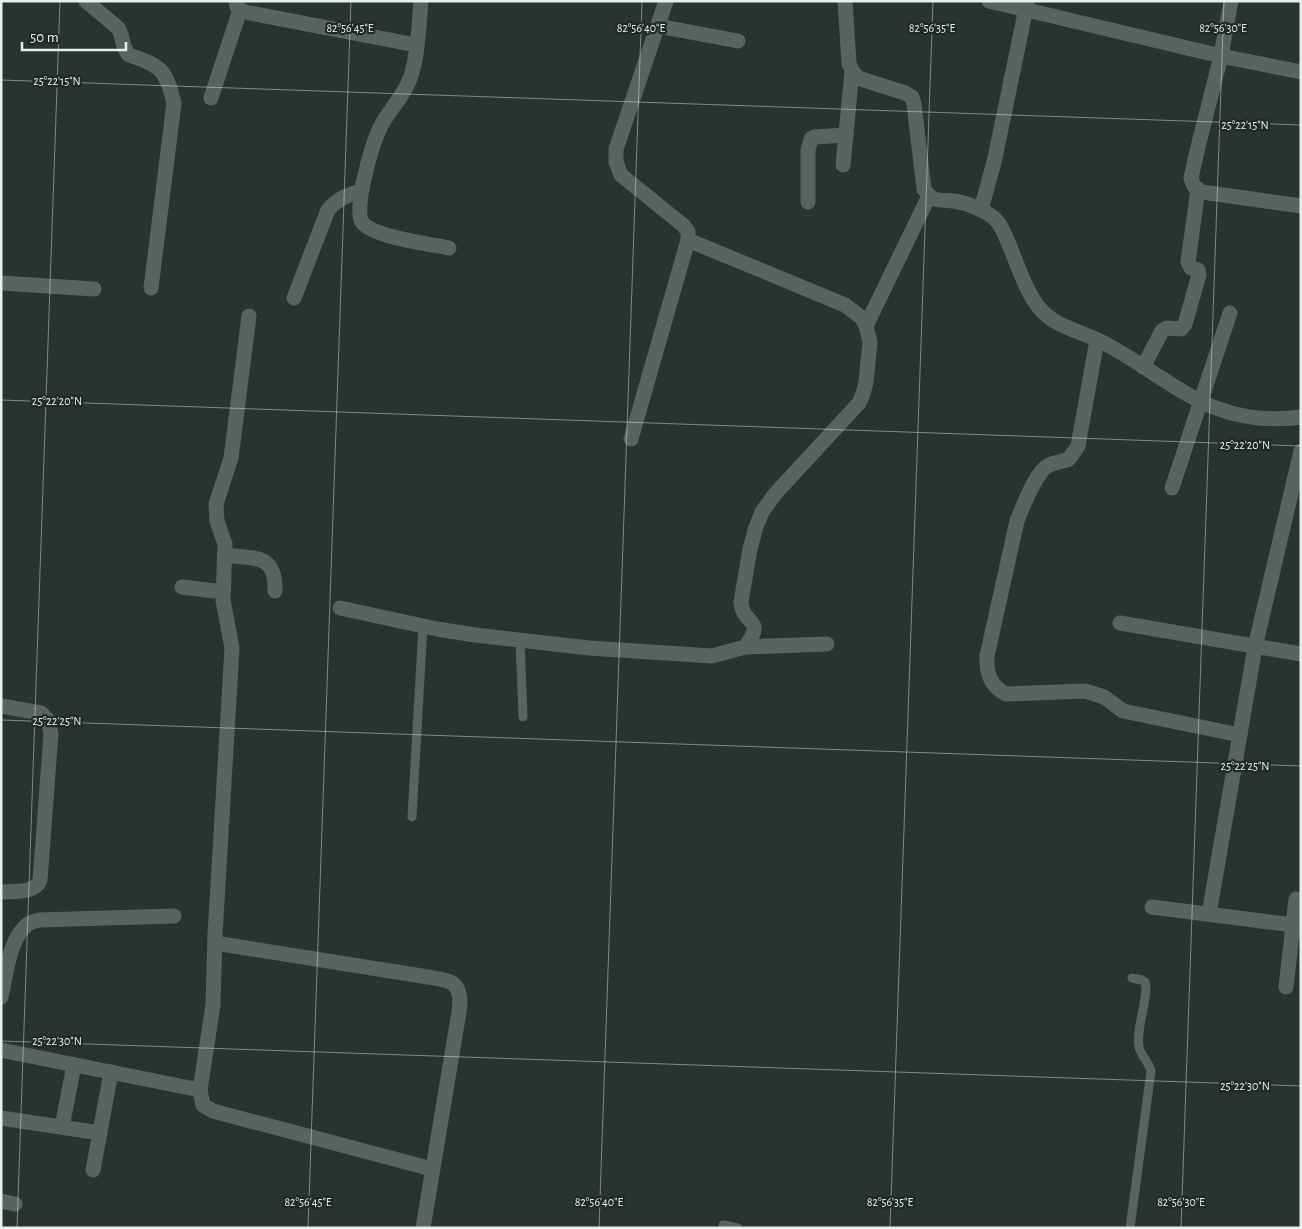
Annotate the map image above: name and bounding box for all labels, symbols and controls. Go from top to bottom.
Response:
scale bar [22,20,126,52]
text: 82°56'45"E [326,22,374,34]
text: 82°56'40"E [617,22,665,34]
text: 82°56'35"E [909,22,955,34]
text: 82°56'30"E [1199,22,1247,34]
text: 50 m [30,30,59,45]
text: 25°22'15"N [33,75,81,87]
text: 25°22'15"N [1221,119,1269,131]
text: 25°22'20"N [32,395,82,407]
text: 25°22'20"N [1220,439,1270,451]
text: 25°22'25"N [33,715,81,727]
text: 25°22'25"N [1221,760,1269,772]
text: 25°22'30"N [32,1035,82,1047]
text: 25°22'30"N [1220,1080,1270,1092]
text: 82°56'45"E [284,1196,332,1208]
text: 82°56'40"E [575,1196,623,1208]
text: 82°56'35"E [867,1196,913,1208]
text: 82°56'30"E [1157,1196,1205,1208]

